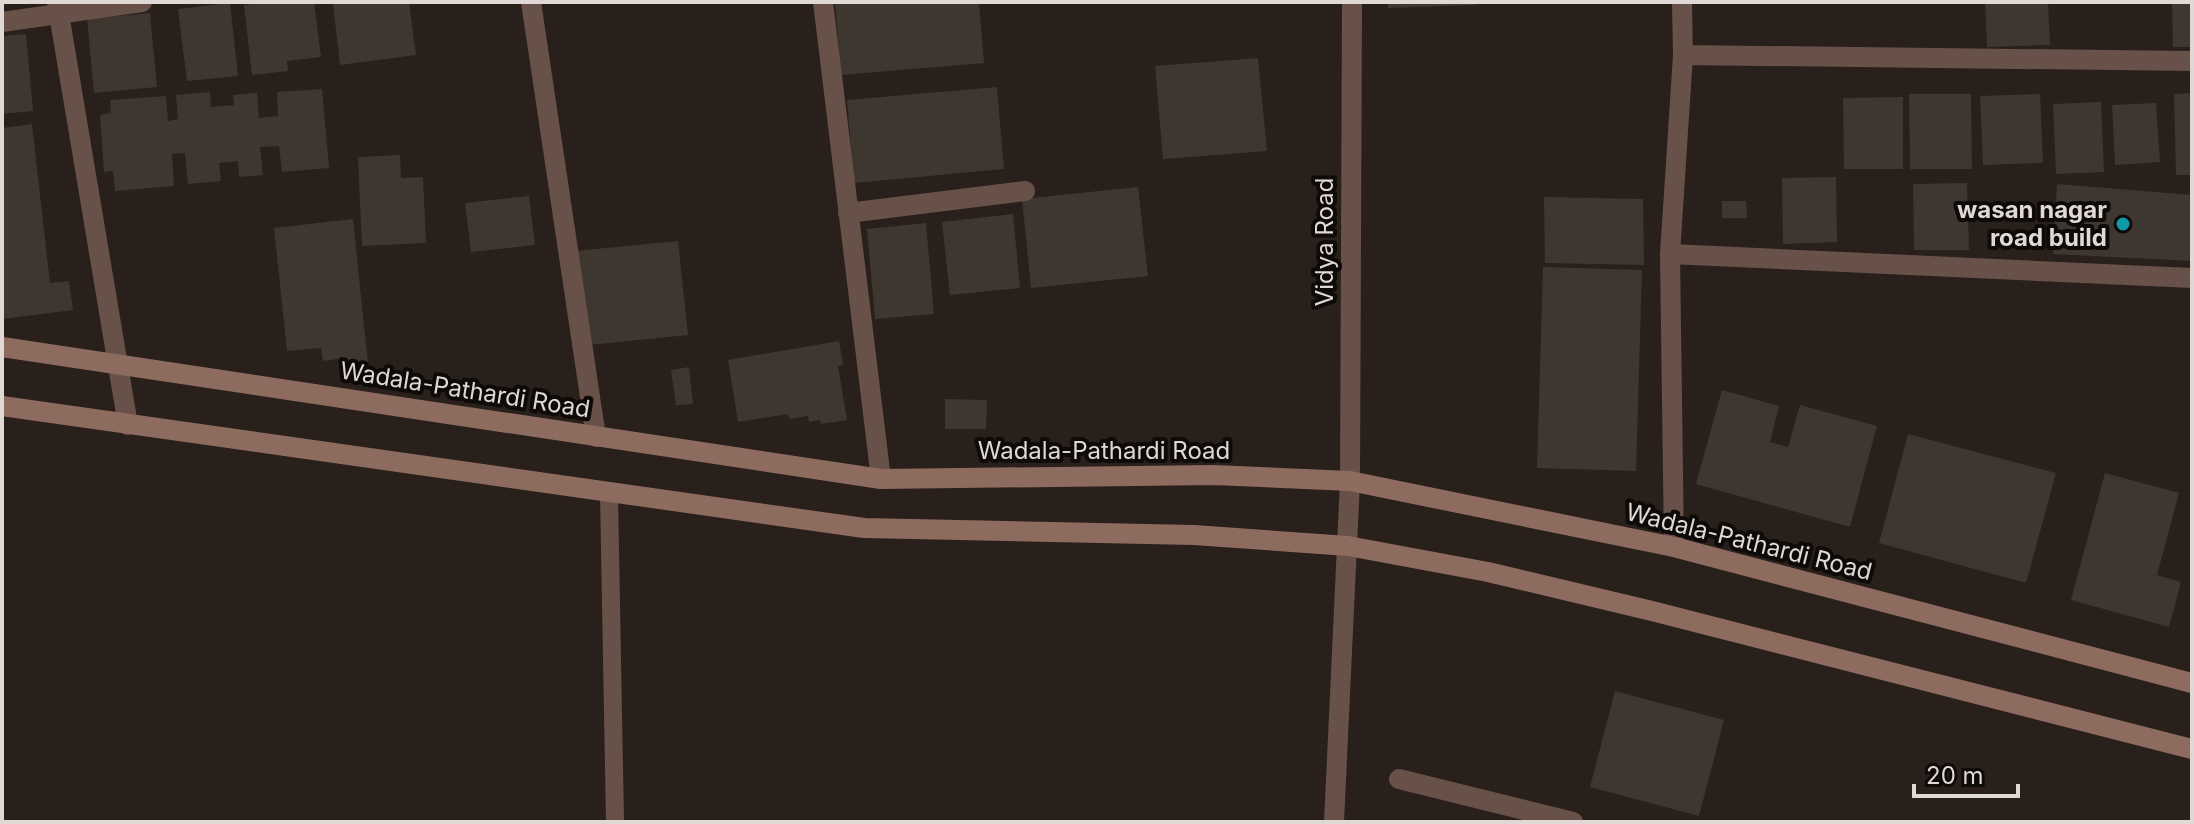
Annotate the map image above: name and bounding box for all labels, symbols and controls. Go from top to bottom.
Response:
street label: Vidya Road [1310,178,1339,306]
place label: wasan nagar road build [1957,195,2107,252]
marker: wasan nagar road build [2114,215,2132,233]
street label: Wadala-Pathardi Road [338,355,592,424]
street label: Wadala-Pathardi Road [978,436,1230,465]
street label: Wadala-Pathardi Road [1623,497,1875,586]
scale bar [1914,748,2018,798]
text: 20 m [1926,761,1984,790]

